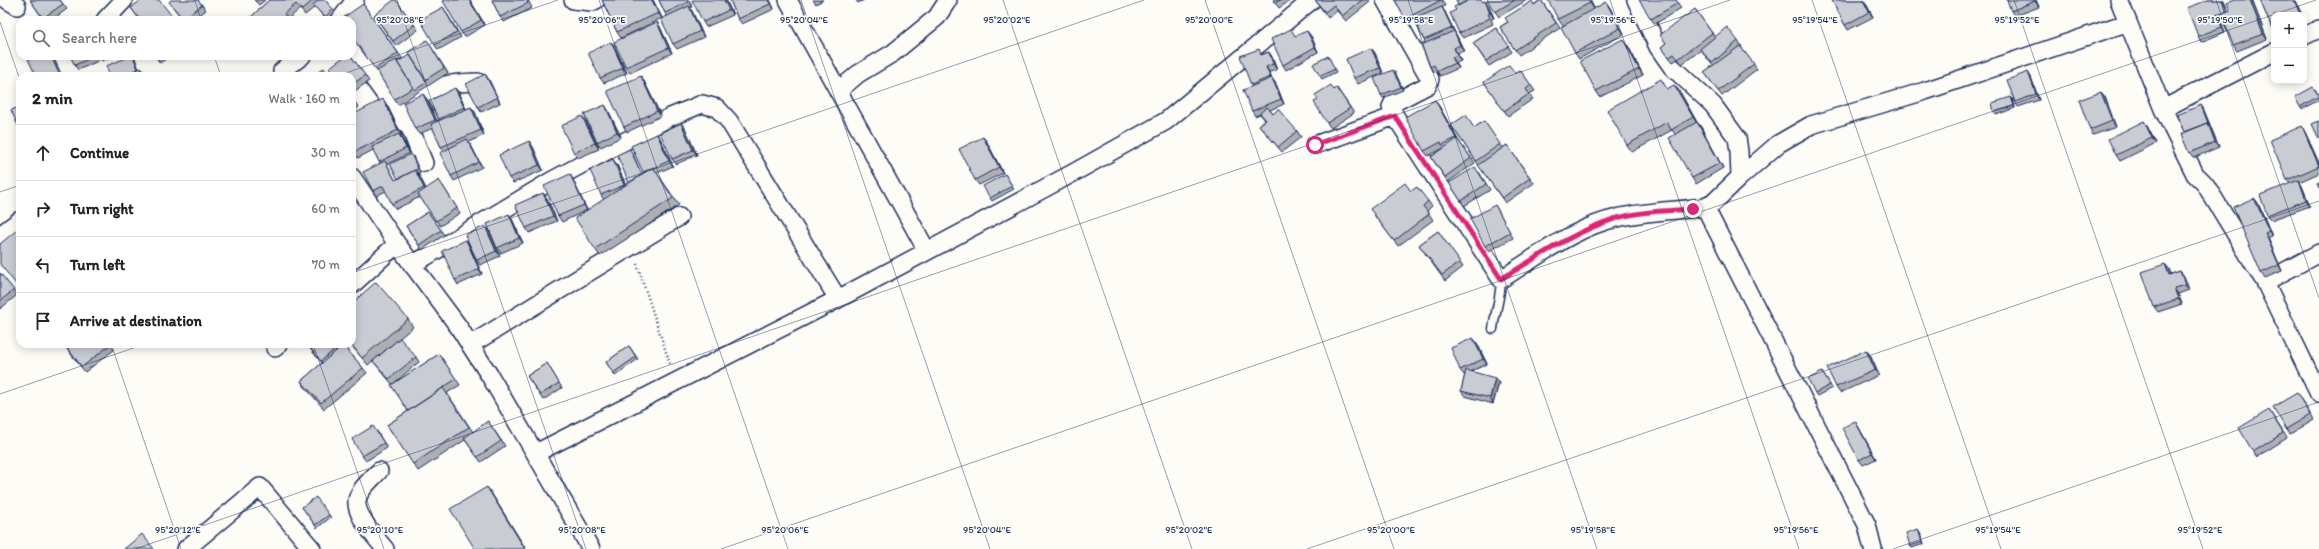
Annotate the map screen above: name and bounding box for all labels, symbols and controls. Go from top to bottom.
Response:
map controls [2271,12,2307,84]
button: + [2271,12,2307,48]
text: 95°20'08"E [376,13,424,26]
text: 95°20'06"E [578,13,626,26]
text: 95°20'04"E [780,13,828,26]
text: 95°20'02"E [983,13,1031,26]
text: 95°20'00"E [1185,13,1234,26]
text: 95°19'58"E [1388,13,1434,26]
text: 95°19'56"E [1591,13,1636,26]
text: 95°19'54"E [1792,13,1838,26]
text: 95°19'52"E [1995,13,2040,26]
text: 95°19'50"E [2197,13,2243,26]
search box [16,16,356,60]
icon: search [30,27,52,49]
text: Search here [62,29,137,47]
button: − [2271,48,2307,84]
text: 2 min [32,88,72,108]
text: Walk · 160 m [269,91,340,106]
route start [1306,136,1324,154]
icon: ahead [32,142,54,164]
text: Continue [70,144,129,162]
text: 30 m [311,145,340,160]
icon: right [32,198,54,220]
text: Turn right [70,200,134,218]
route end [1684,200,1702,218]
text: 60 m [311,201,340,216]
icon: left [32,254,54,276]
text: Turn left [70,256,125,274]
text: 70 m [312,257,340,272]
icon: arrive [32,310,54,332]
text: Arrive at destination [70,312,202,330]
text: 95°20'12"E [155,523,201,536]
text: 95°20'10"E [357,523,404,536]
text: 95°20'08"E [558,523,606,536]
text: 95°20'06"E [761,523,809,536]
text: 95°20'04"E [963,523,1011,536]
text: 95°20'02"E [1165,523,1213,536]
text: 95°20'00"E [1367,523,1416,536]
text: 95°19'58"E [1570,523,1616,536]
text: 95°19'56"E [1774,523,1819,536]
text: 95°19'54"E [1975,523,2021,536]
text: 95°19'52"E [2178,523,2223,536]

